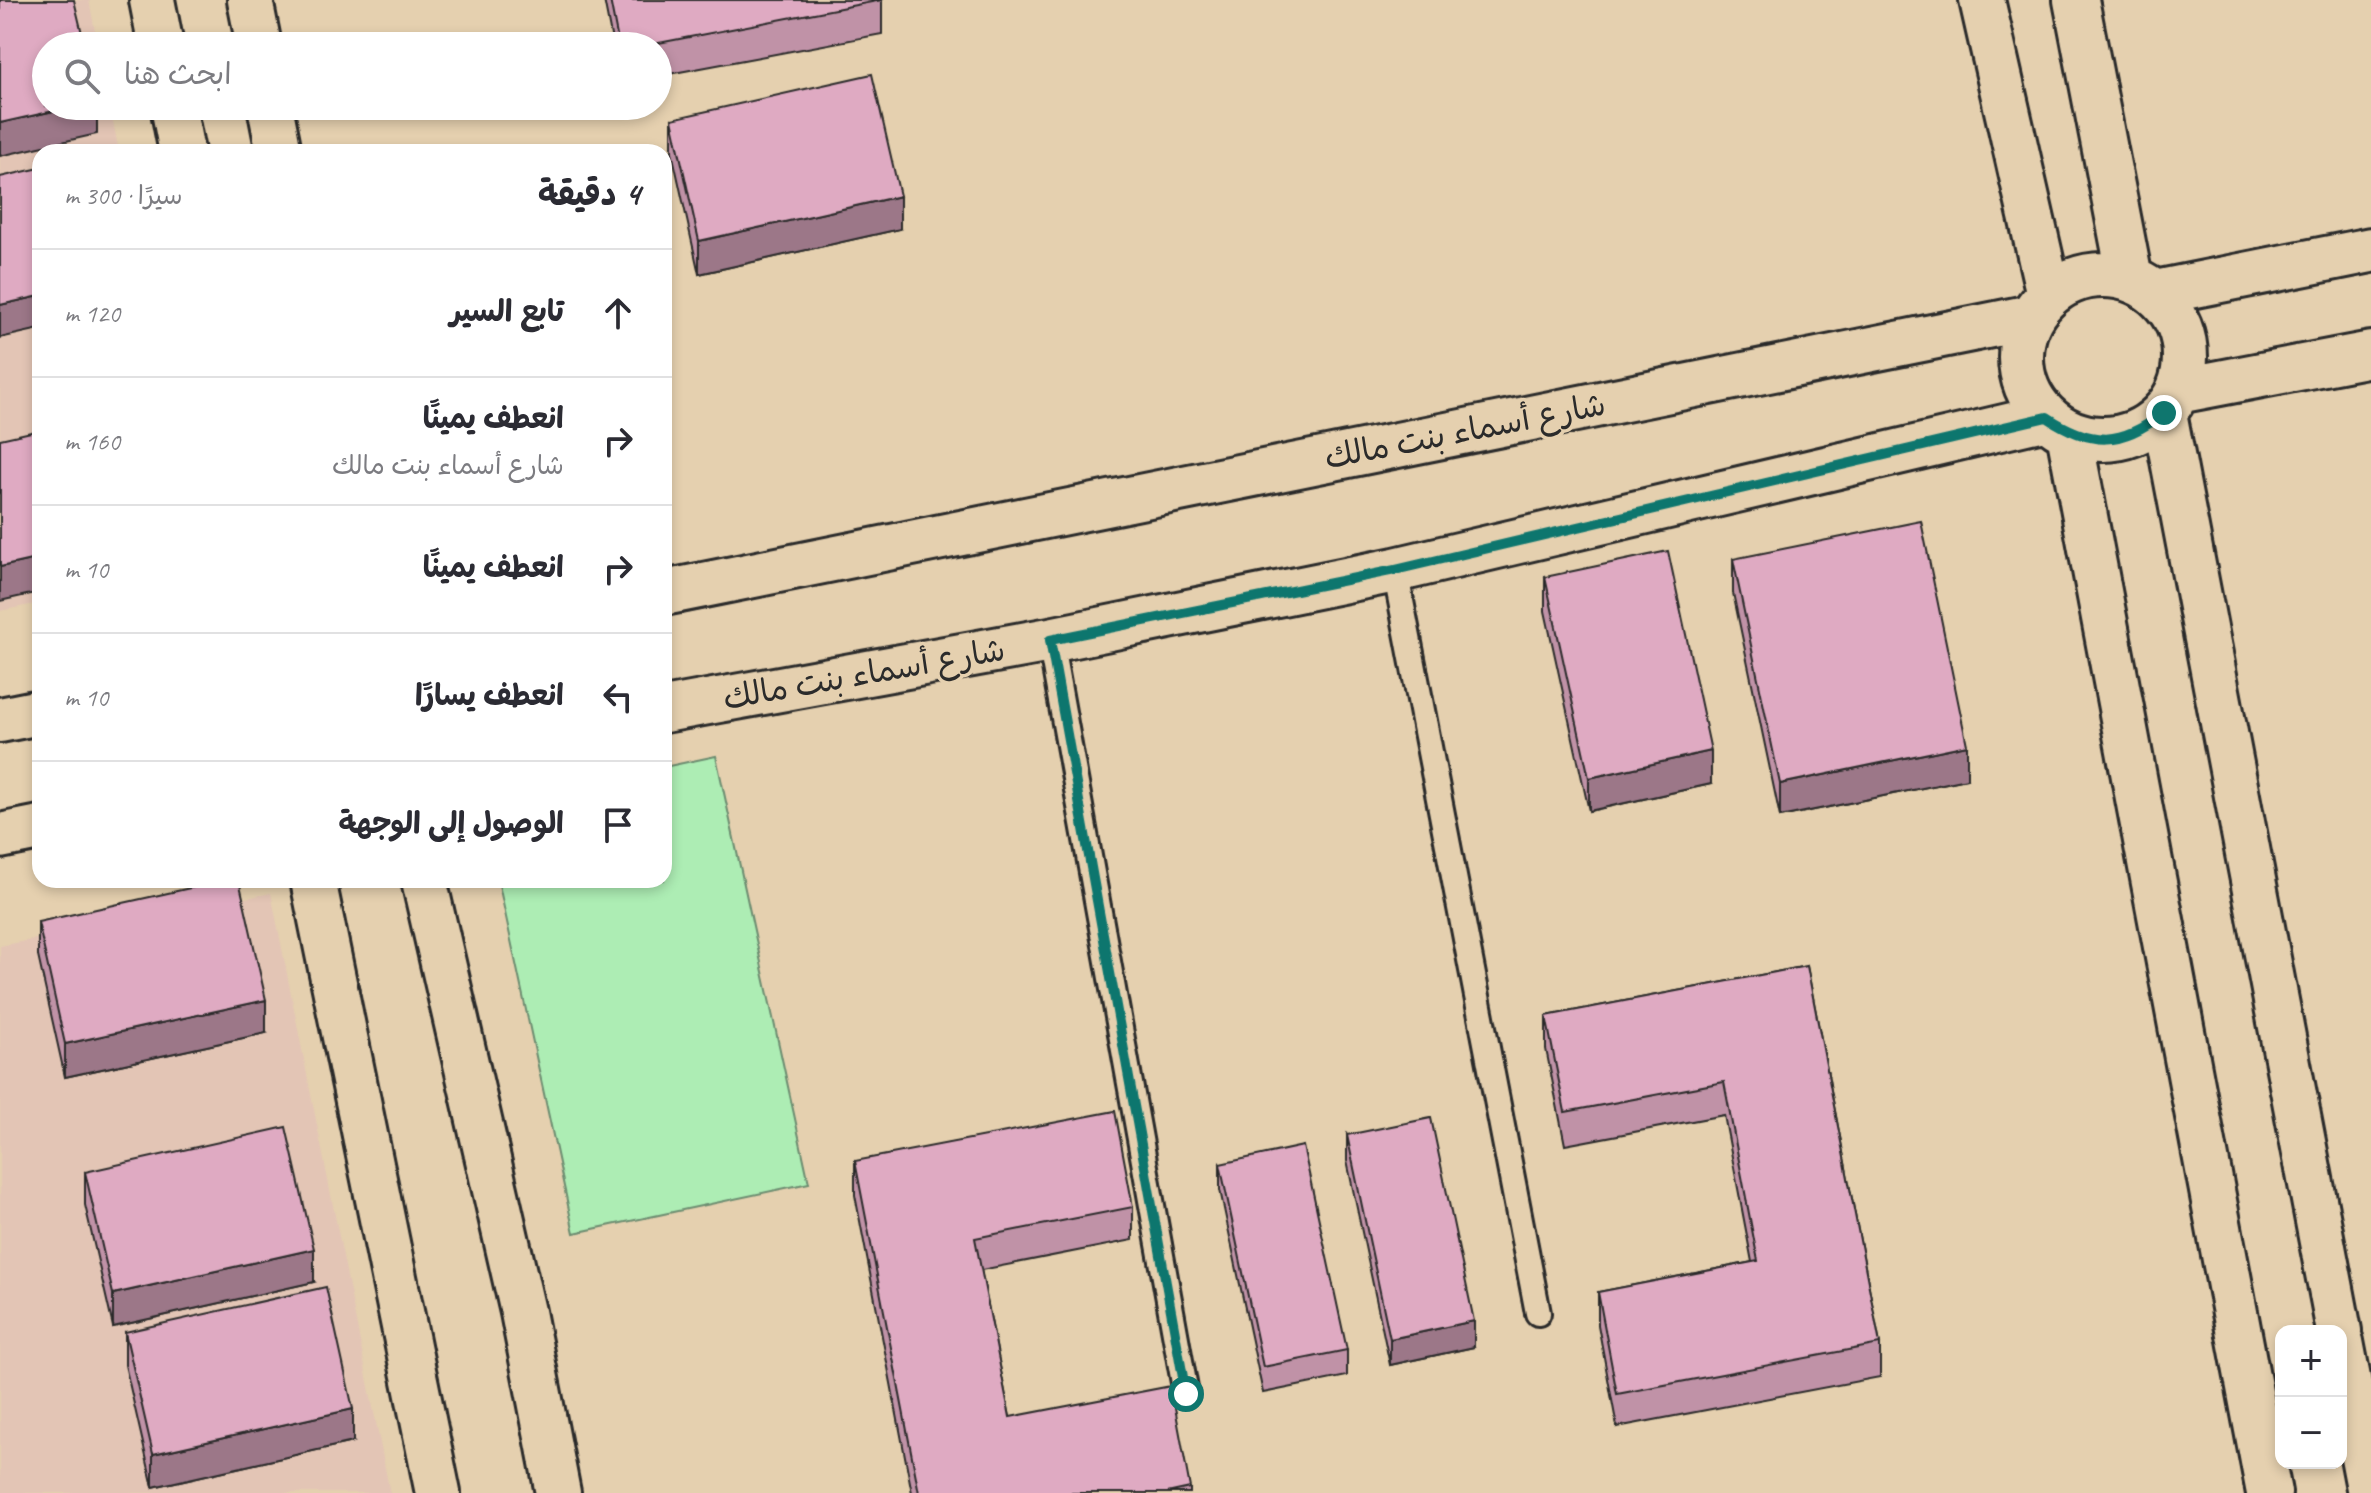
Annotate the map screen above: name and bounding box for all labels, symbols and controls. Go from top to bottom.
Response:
search box [32,32,672,120]
icon: search [60,54,104,98]
text: ابحث هنا [124,55,232,93]
text: 4 دقيقة [538,172,640,215]
text: سيرًا · 300 m [64,179,183,212]
icon: ahead [596,291,640,335]
text: تابع السير [450,292,564,330]
text: 120 m [64,297,120,330]
street label: شارع أسماء بنت مالك [1321,384,1609,480]
route end [2146,395,2182,431]
text: انعطف يمينًا [423,399,564,437]
icon: right [596,419,640,463]
text: 160 m [64,425,120,458]
text: شارع أسماء بنت مالك [332,449,564,482]
icon: right [596,547,640,591]
text: انعطف يمينًا [423,548,564,586]
text: 10 m [64,553,108,586]
street label: شارع أسماء بنت مالك [720,629,1008,721]
icon: left [596,675,640,719]
text: انعطف يسارًا [415,676,564,714]
text: 10 m [64,681,108,714]
icon: arrive [596,803,640,847]
text: الوصول إلى الوجهة [339,804,564,842]
map controls [2275,1325,2347,1469]
button: + [2275,1325,2347,1397]
route start [1168,1376,1204,1412]
button: − [2275,1397,2347,1469]

